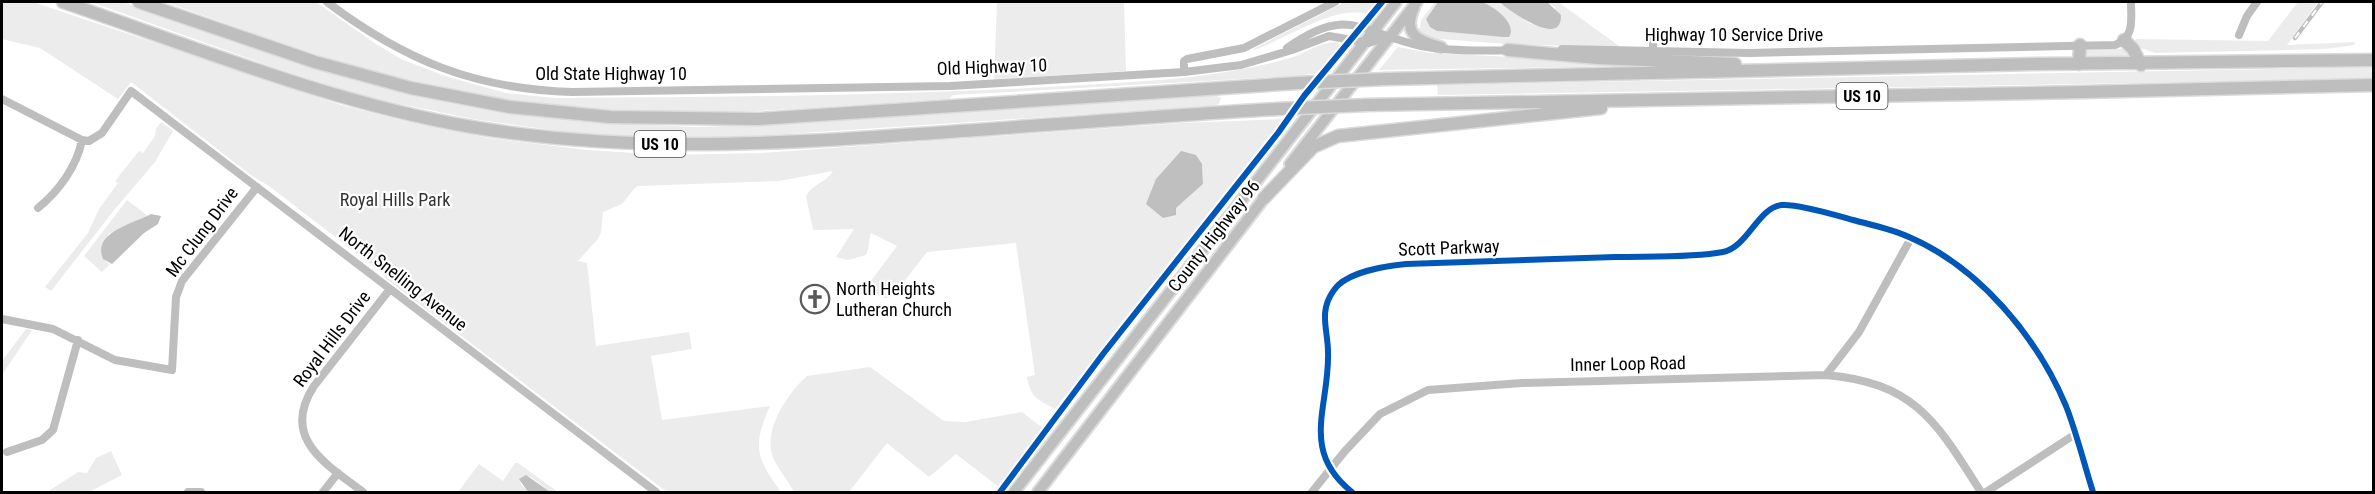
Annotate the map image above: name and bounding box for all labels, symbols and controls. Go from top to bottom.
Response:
street label: Highway 10 Service Drive [1645,24,1823,45]
street label: Old Highway 10 [936,54,1048,79]
street label: Old State Highway 10 [535,63,687,84]
road number: US 10 [1836,83,1888,109]
road number: US 10 [634,131,686,157]
street label: County Highway 96 [1163,176,1264,296]
street label: Mc Clung Drive [161,183,242,281]
park label: Royal Hills Park [340,189,450,210]
street label: North Snelling Avenue [335,222,472,335]
street label: Scott Parkway [1398,235,1500,260]
place label: North Heights Lutheran Church [836,278,952,320]
church icon: North Heights Lutheran Church [799,283,831,315]
street label: Royal Hills Drive [289,287,374,391]
street label: Inner Loop Road [1570,352,1686,375]

